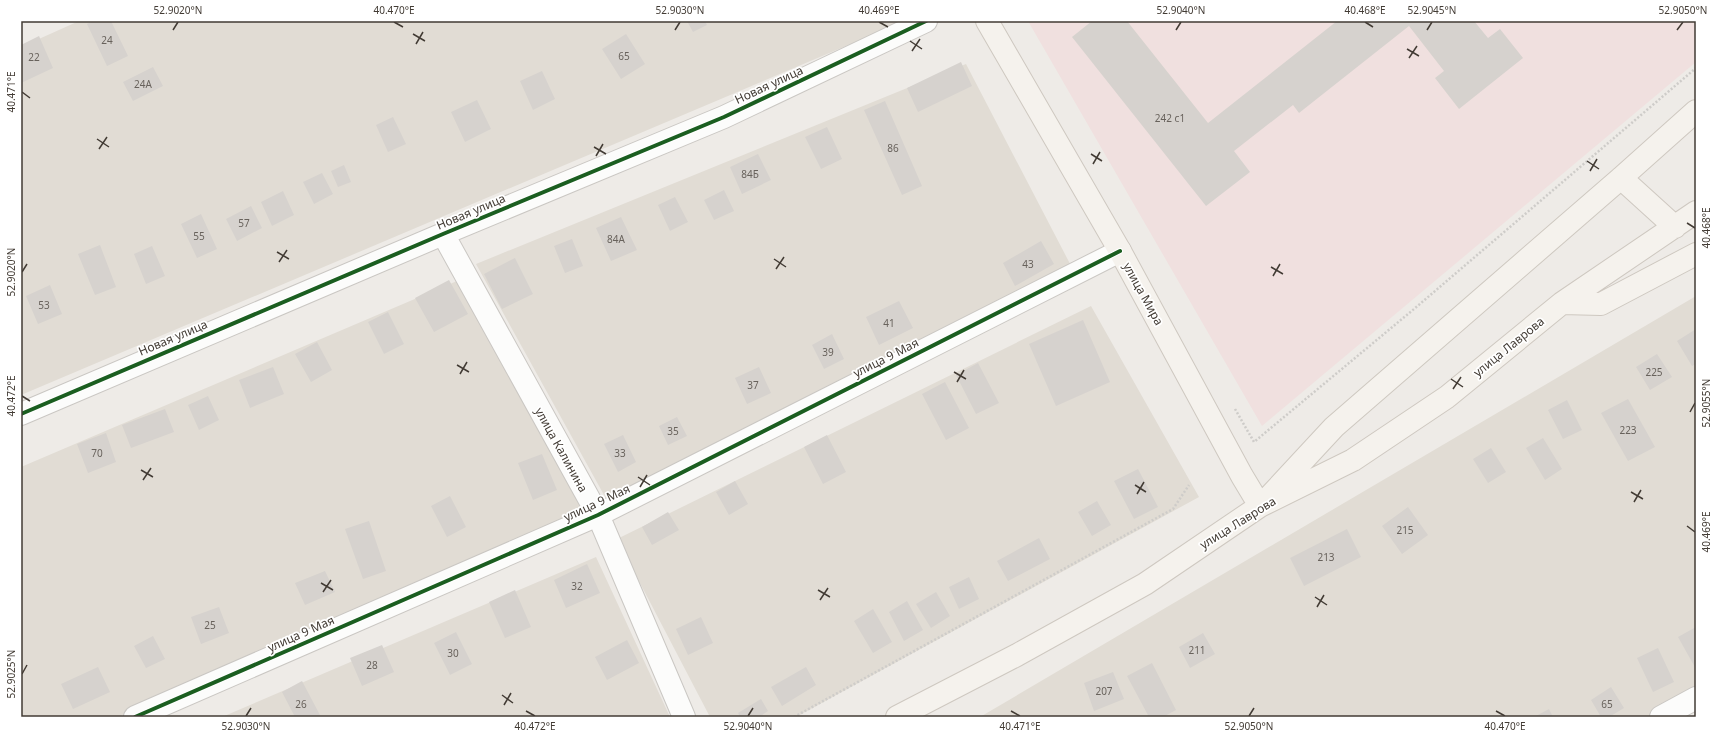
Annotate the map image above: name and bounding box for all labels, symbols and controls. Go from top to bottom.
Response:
text: 52.9020°N [154,3,202,17]
text: 40.470°E [373,3,415,17]
text: 52.9030°N [656,3,704,17]
text: 40.469°E [858,3,900,17]
text: 52.9040°N [1157,3,1205,17]
text: 40.468°E [1344,3,1386,17]
text: 52.9045°N [1408,3,1456,17]
text: 52.9050°N [1659,3,1707,17]
house number: 24 [101,33,113,47]
house number: 65 [618,49,630,63]
house number: 22 [28,50,40,64]
street label: Новая улица [732,61,806,108]
text: 40.471°E [4,71,18,113]
house number: 24А [134,77,153,91]
house number: 242 с1 [1155,111,1185,125]
house number: 86 [887,141,899,155]
house number: 84Б [741,167,759,181]
street label: Новая улица [434,189,508,234]
text: 40.468°E [1699,207,1713,249]
house number: 57 [238,216,250,230]
house number: 55 [193,229,205,243]
house number: 84А [607,232,626,246]
text: 52.9020°N [4,248,18,296]
house number: 43 [1022,257,1034,271]
street label: улица Мира [1119,259,1168,328]
house number: 53 [38,298,50,312]
street label: улица Лаврова [1470,313,1548,381]
street label: Новая улица [136,315,210,360]
house number: 41 [883,316,895,330]
street label: улица 9 Мая [850,334,922,381]
house number: 39 [822,345,834,359]
house number: 225 [1645,365,1663,379]
text: 40.472°E [4,375,18,417]
house number: 37 [747,378,759,392]
text: 52.9055°N [1699,379,1713,427]
street label: улица Калинина [531,404,592,495]
house number: 223 [1619,423,1637,437]
house number: 35 [667,424,679,438]
house number: 70 [91,446,103,460]
house number: 33 [614,446,626,460]
street label: улица 9 Мая [561,480,633,525]
street label: улица Лаврова [1196,492,1279,553]
text: 40.469°E [1699,511,1713,553]
house number: 215 [1396,523,1414,537]
house number: 213 [1317,550,1335,564]
house number: 32 [571,579,583,593]
street label: улица 9 Мая [265,611,337,656]
house number: 25 [204,618,216,632]
house number: 211 [1188,643,1206,657]
house number: 30 [447,646,459,660]
text: 52.9025°N [4,650,18,698]
house number: 28 [366,658,378,672]
house number: 207 [1095,684,1113,698]
house number: 26 [295,697,307,711]
house number: 65 [1601,697,1613,711]
text: 52.9030°N [222,719,270,733]
text: 40.472°E [514,719,556,733]
text: 52.9040°N [724,719,772,733]
text: 40.471°E [999,719,1041,733]
text: 52.9050°N [1225,719,1273,733]
text: 40.470°E [1484,719,1526,733]

